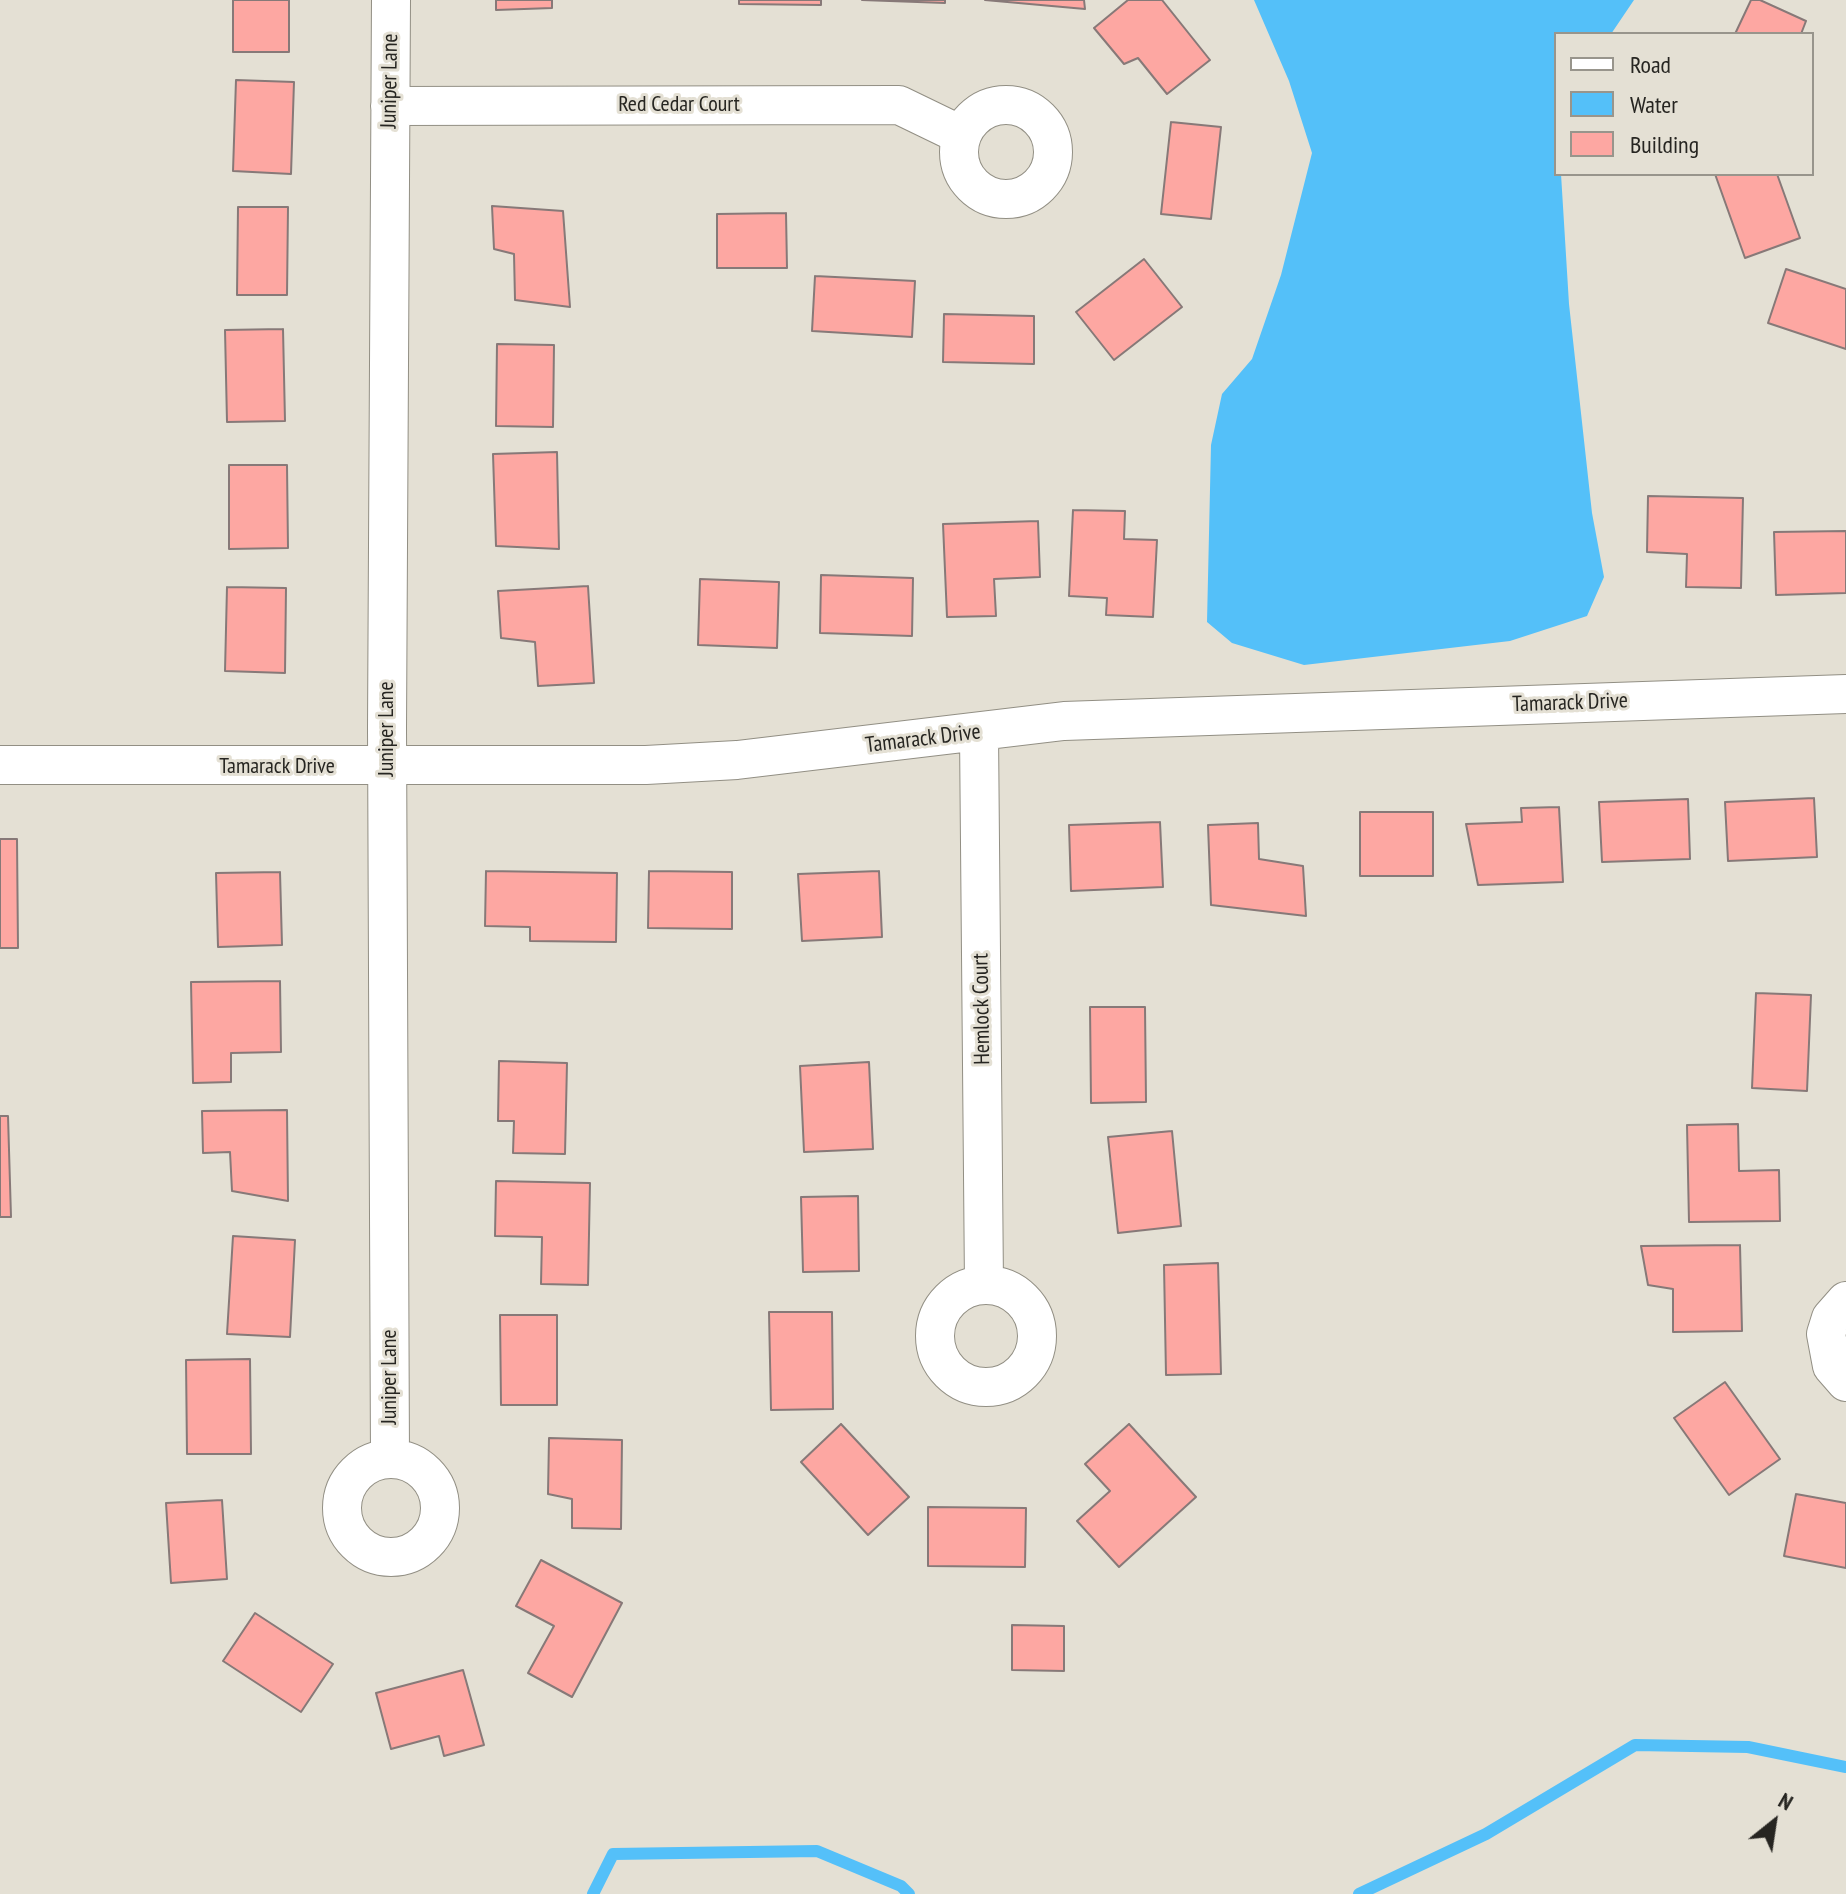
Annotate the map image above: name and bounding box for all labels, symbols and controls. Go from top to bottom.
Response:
legend [1554,32,1814,176]
street label: Juniper Lane [376,33,404,129]
text: Road [1630,49,1671,80]
text: Water [1630,89,1678,120]
street label: Red Cedar Court [618,92,740,118]
text: Building [1630,129,1699,160]
street label: Juniper Lane [374,682,400,776]
street label: Tamarack Drive [1512,688,1628,718]
street label: Tamarack Drive [864,719,982,759]
street label: Tamarack Drive [219,754,335,780]
street label: Hemlock Court [968,953,996,1065]
street label: Juniper Lane [377,1330,403,1424]
north arrow [1734,1782,1814,1862]
text: N [1774,1786,1798,1816]

